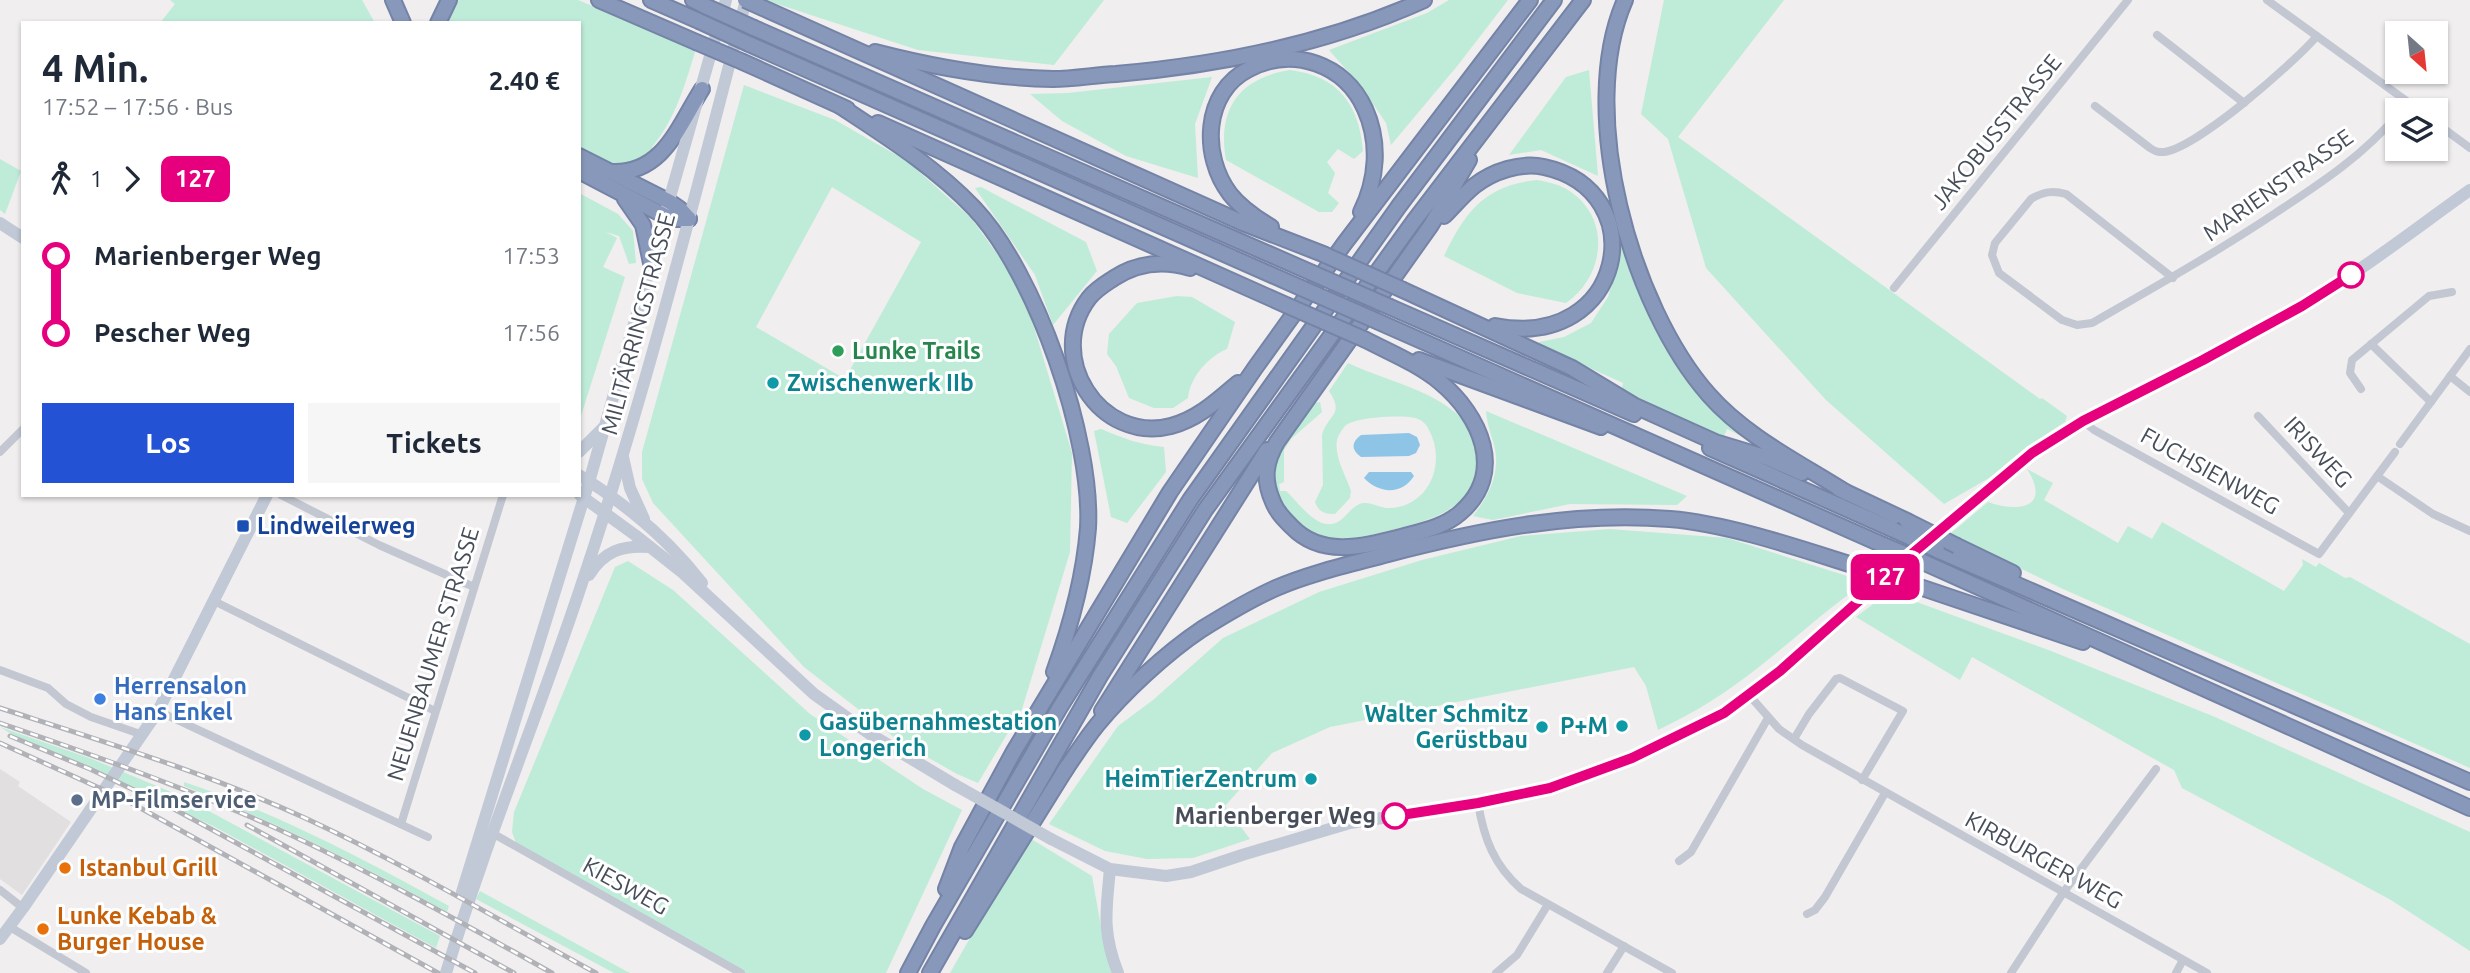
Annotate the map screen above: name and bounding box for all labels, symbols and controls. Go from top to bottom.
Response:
north arrow [2385,21,2448,84]
map controls [2385,21,2448,161]
text: 4 Min. [42,47,148,89]
street label: JAKOBUSSTRASSE [1926,49,2066,214]
text: 2.40 € [489,66,560,95]
text: 17:52 – 17:56 · Bus [42,94,233,119]
button: layers [2385,98,2448,161]
street label: MARIENSTRASSE [2198,124,2357,245]
icon: walk [42,160,80,198]
icon: forward [113,160,151,198]
text: 127 [175,165,216,192]
text: 1 [90,166,103,191]
street label: MILITÄRRINGSTRASSE [596,210,679,437]
text: Marienberger Weg [94,241,322,270]
text: 17:53 [502,243,560,268]
unlabelled marker [2338,262,2364,288]
text: Pescher Weg [94,318,251,347]
text: 17:56 [502,320,560,345]
place label: Lunke Trails [852,338,981,363]
marker: Lunke Trails [830,343,846,359]
place label: Zwischenwerk IIb [787,370,974,395]
marker: Zwischenwerk IIb [765,375,781,391]
button: Los [42,403,294,483]
button: Tickets [308,403,560,483]
street label: IRISWEG [2279,411,2357,492]
street label: FUCHSIENWEG [2137,422,2284,519]
place label: Lindweilerweg [257,513,416,538]
marker: Lindweilerweg [235,518,251,534]
street label: NEUENBAUMER STRASSE [382,524,483,784]
line badge: 127 [1845,554,1925,600]
text: 127 [1865,563,1905,590]
place label: Herrensalon Hans Enkel [114,673,247,724]
marker: Herrensalon Hans Enkel [92,691,108,707]
place label: Walter Schmitz Gerüstbau [1365,701,1528,752]
place label: Gasübernahmestation Longerich [819,709,1057,760]
place label: P+M [1560,713,1608,738]
marker: P+M [1614,718,1630,734]
marker: Walter Schmitz Gerüstbau [1534,719,1550,735]
marker: Gasübernahmestation Longerich [797,727,813,743]
place label: HeimTierZentrum [1104,766,1297,791]
marker: HeimTierZentrum [1303,771,1319,787]
place label: MP-Filmservice [91,787,257,812]
marker: MP-Filmservice [69,792,85,808]
place label: Marienberger Weg [1175,803,1376,828]
marker: Marienberger Weg [1382,803,1408,829]
street label: KIRBURGER WEG [1961,806,2127,913]
street label: KIESWEG [579,852,673,919]
place label: Istanbul Grill [79,855,218,880]
marker: Istanbul Grill [57,860,73,876]
place label: Lunke Kebab & Burger House [57,903,217,954]
marker: Lunke Kebab & Burger House [35,921,51,937]

